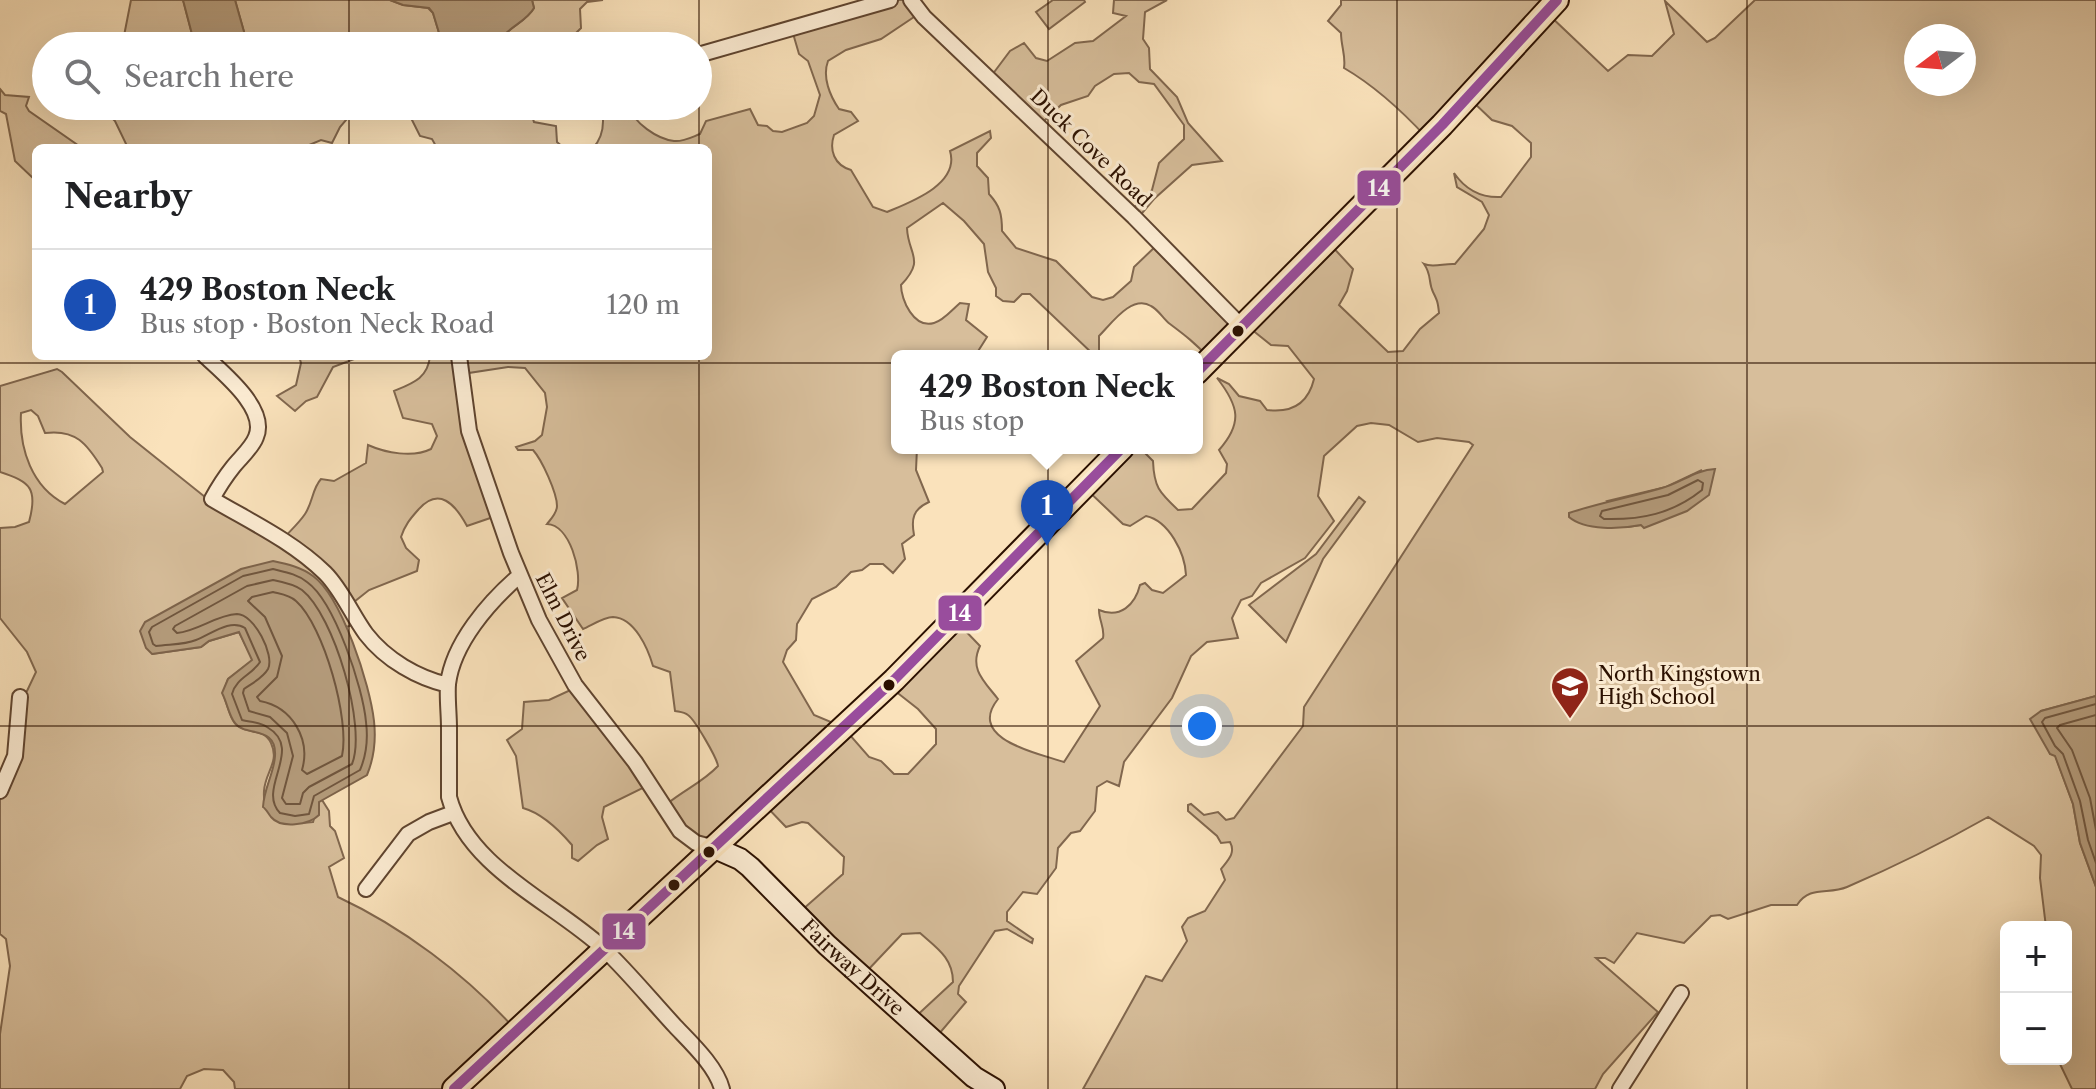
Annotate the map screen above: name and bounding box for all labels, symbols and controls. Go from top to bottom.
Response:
north arrow [1904,24,1976,96]
search box [32,32,712,120]
icon: search [60,54,104,98]
text: Search here [124,58,294,95]
street label: Duck Cove Road [1026,84,1156,212]
line badge: 14 [1356,169,1402,207]
text: Nearby [64,175,192,217]
text: 14 [1368,175,1390,202]
text: 429 Boston Neck [140,271,395,308]
text: 1 [84,289,96,321]
text: 120 m [606,289,680,321]
text: Bus stop · Boston Neck Road [140,308,494,340]
unlabelled marker [1230,323,1246,339]
popup [891,350,1203,454]
text: 429 Boston Neck [920,368,1174,405]
text: Bus stop [920,405,1024,437]
pin: 1 [1021,480,1073,546]
street label: Elm Drive [531,569,595,665]
line badge: 14 [937,594,983,632]
text: 14 [949,600,971,627]
place label: North Kingstown High School [1598,662,1761,709]
school or university icon: North Kingstown High School [1549,665,1591,720]
unlabelled marker [881,677,897,693]
your location [1182,706,1222,746]
unlabelled marker [701,844,717,860]
unlabelled marker [666,877,682,893]
line badge: 14 [601,912,647,951]
street label: Fairway Drive [796,914,909,1021]
text: 14 [613,918,635,945]
map controls [2000,921,2072,1065]
button: + [2000,921,2072,993]
button: − [2000,993,2072,1065]

